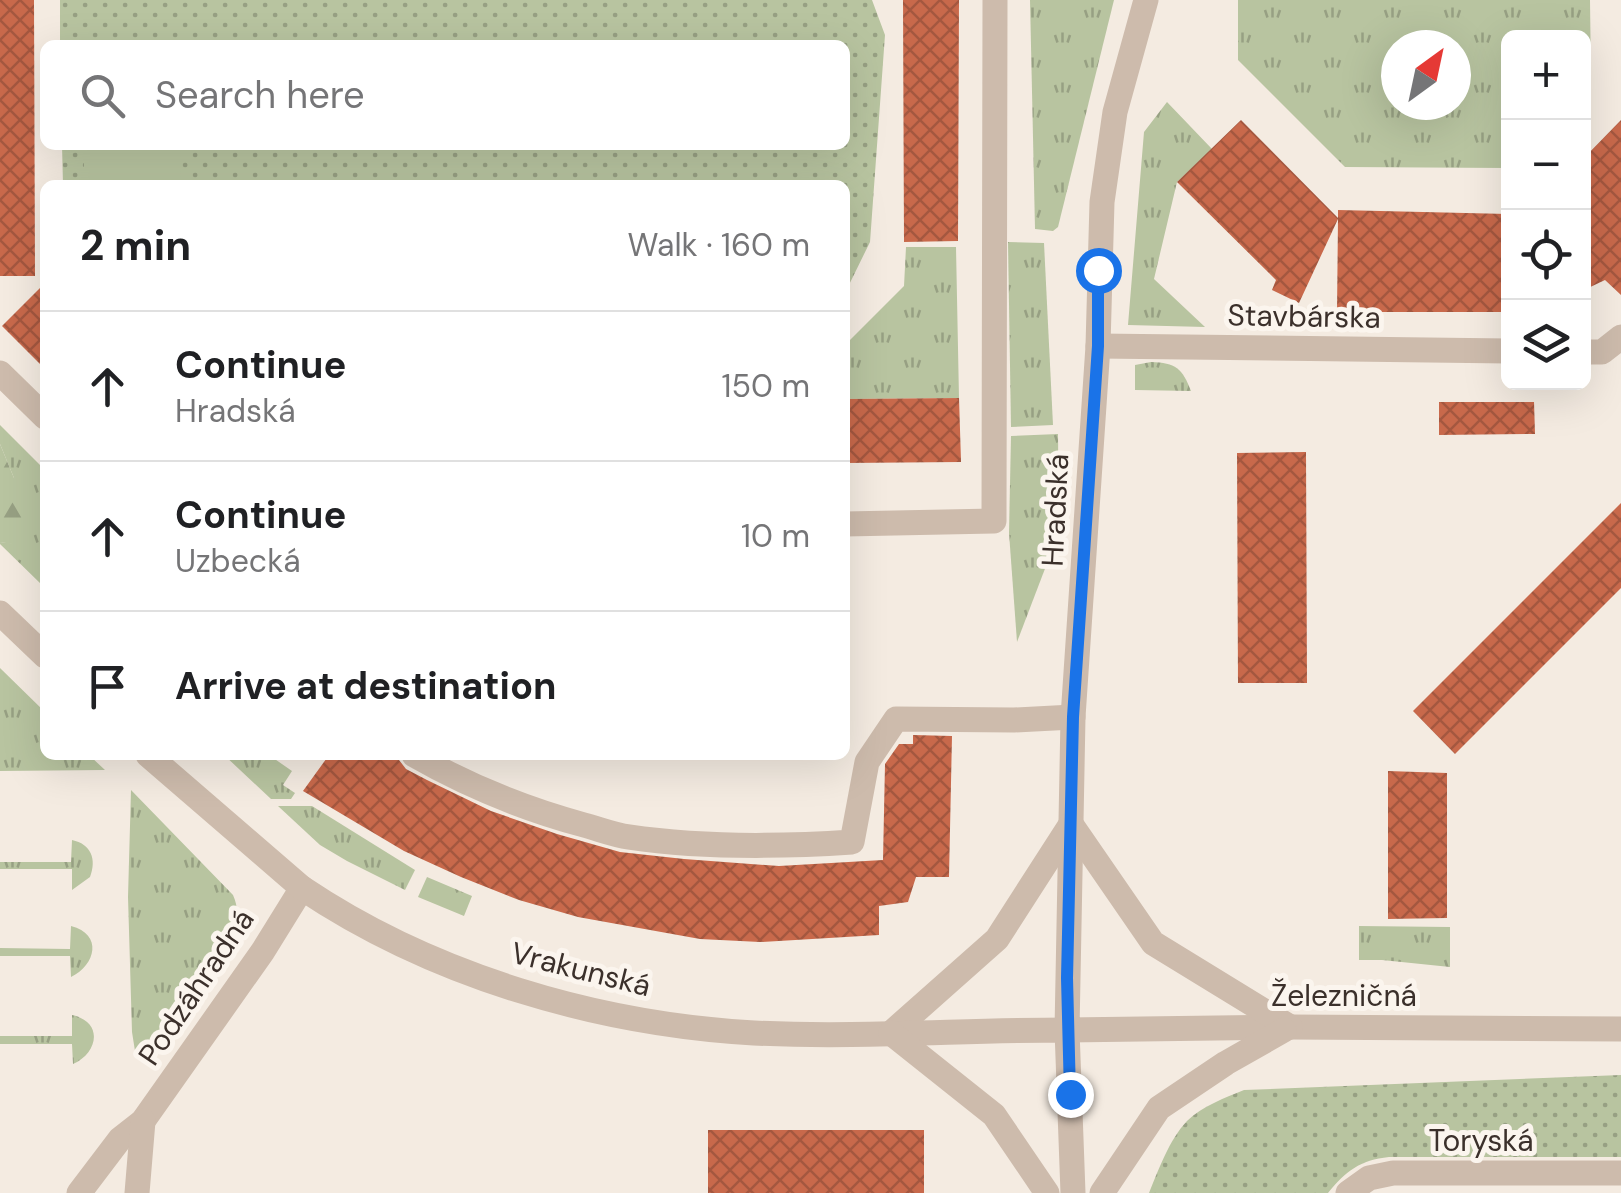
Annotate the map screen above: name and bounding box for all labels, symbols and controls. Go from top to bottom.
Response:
north arrow [1381,30,1471,120]
map controls [1501,30,1591,390]
button: + [1501,30,1591,120]
search box [40,40,850,150]
icon: search [75,68,130,123]
text: Search here [155,70,365,120]
button: − [1501,120,1591,210]
button: locate [1501,210,1591,300]
text: 2 min [80,218,191,273]
text: Walk · 160 m [628,224,810,266]
route start [1076,248,1122,294]
street label: Stavbárska [1227,295,1381,337]
button: layers [1501,300,1591,390]
text: Continue [175,340,346,390]
icon: ahead [80,359,135,414]
text: 150 m [722,365,810,407]
text: Hradská [175,390,296,432]
street label: Hradská [1033,453,1077,567]
text: Continue [175,490,346,540]
icon: ahead [80,509,135,564]
text: 10 m [741,515,810,557]
text: Uzbecká [175,540,301,582]
icon: arrive [80,659,135,714]
text: Arrive at destination [175,661,557,711]
street label: Podzáhradná [129,901,263,1073]
street label: Vrakunská [507,933,655,1005]
street label: Železničná [1271,976,1417,1015]
route end [1048,1072,1094,1118]
street label: Toryská [1428,1121,1534,1160]

